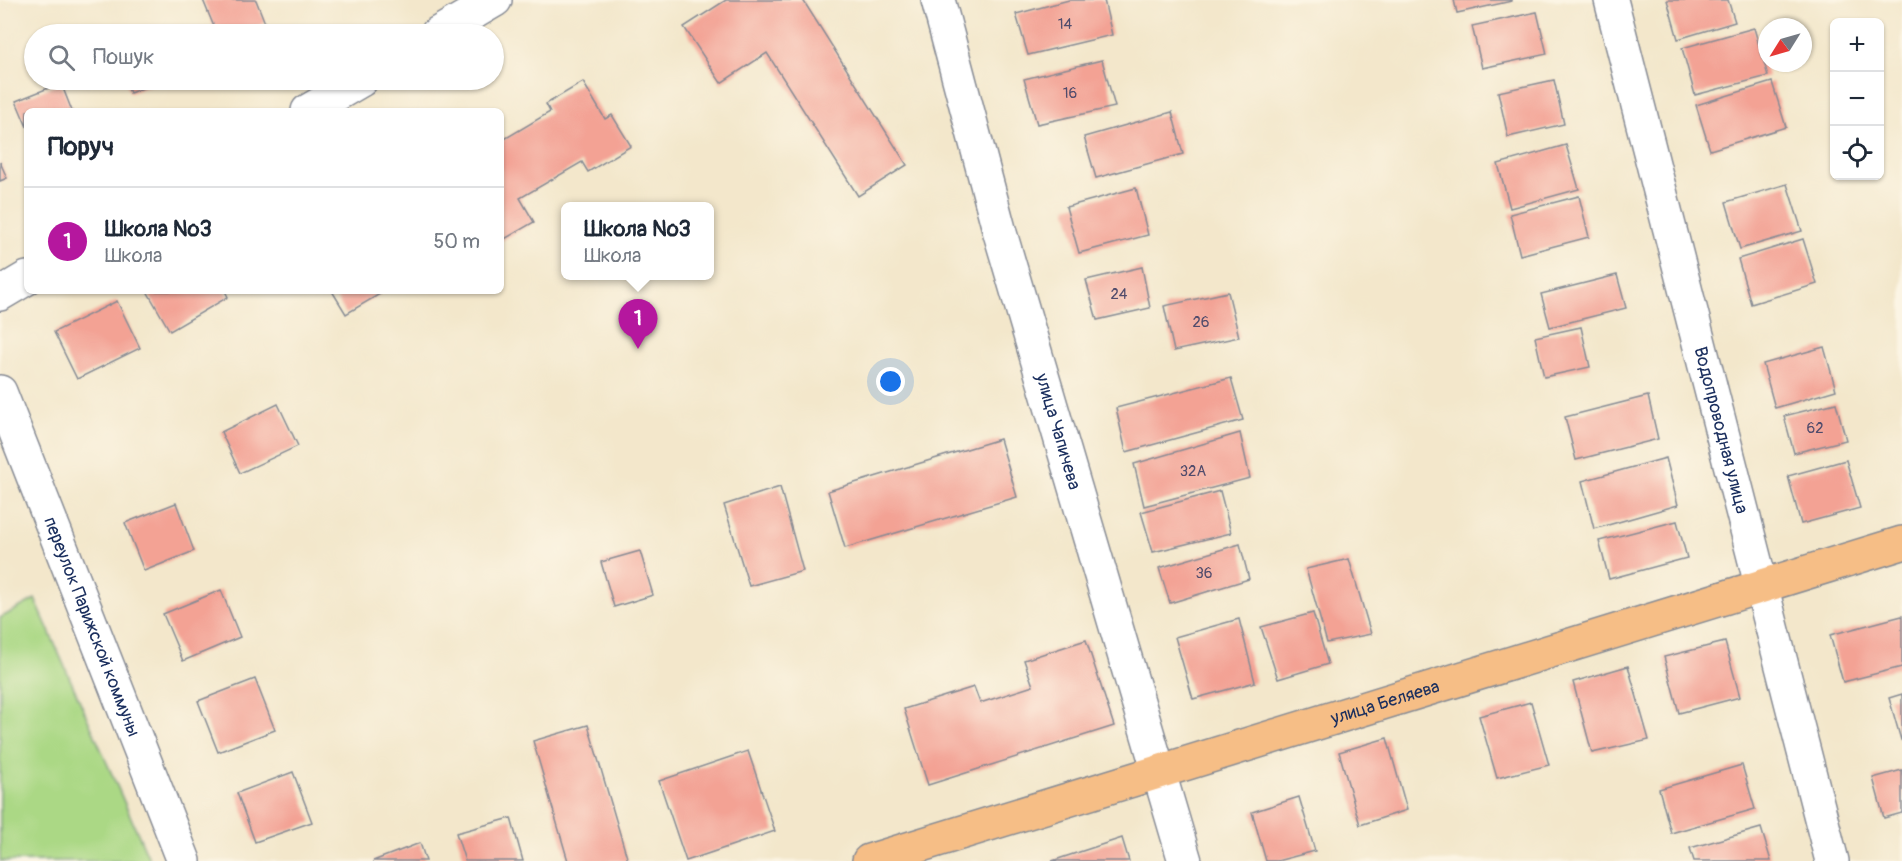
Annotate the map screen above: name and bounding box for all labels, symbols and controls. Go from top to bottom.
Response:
house number: 14 [1058,15,1073,34]
north arrow [1758,18,1812,72]
map controls [1830,18,1884,180]
button: + [1830,18,1884,72]
search box [24,24,504,90]
icon: search [45,41,78,74]
text: Пошук [93,43,154,71]
button: − [1830,72,1884,126]
house number: 16 [1063,84,1077,103]
button: locate [1830,126,1884,180]
text: Поруч [48,131,114,163]
popup [561,202,714,280]
text: Школа №3 [105,215,212,243]
text: Школа №3 [584,215,691,243]
text: 1 [64,229,71,254]
text: 50 m [433,229,480,254]
text: Школа [105,243,162,268]
text: Школа [584,243,641,268]
house number: 24 [1110,285,1128,304]
pin: 1 [618,300,658,349]
house number: 26 [1192,313,1210,332]
street label: Водопроводная улица [1689,344,1754,516]
your location [876,367,905,396]
street label: улица Чапичева [1030,370,1086,492]
house number: 62 [1806,419,1824,438]
house number: 32А [1180,462,1207,481]
street label: переулок Парижской коммуны [39,513,146,740]
house number: 36 [1195,564,1213,583]
street label: улица Беляева [1327,675,1442,730]

